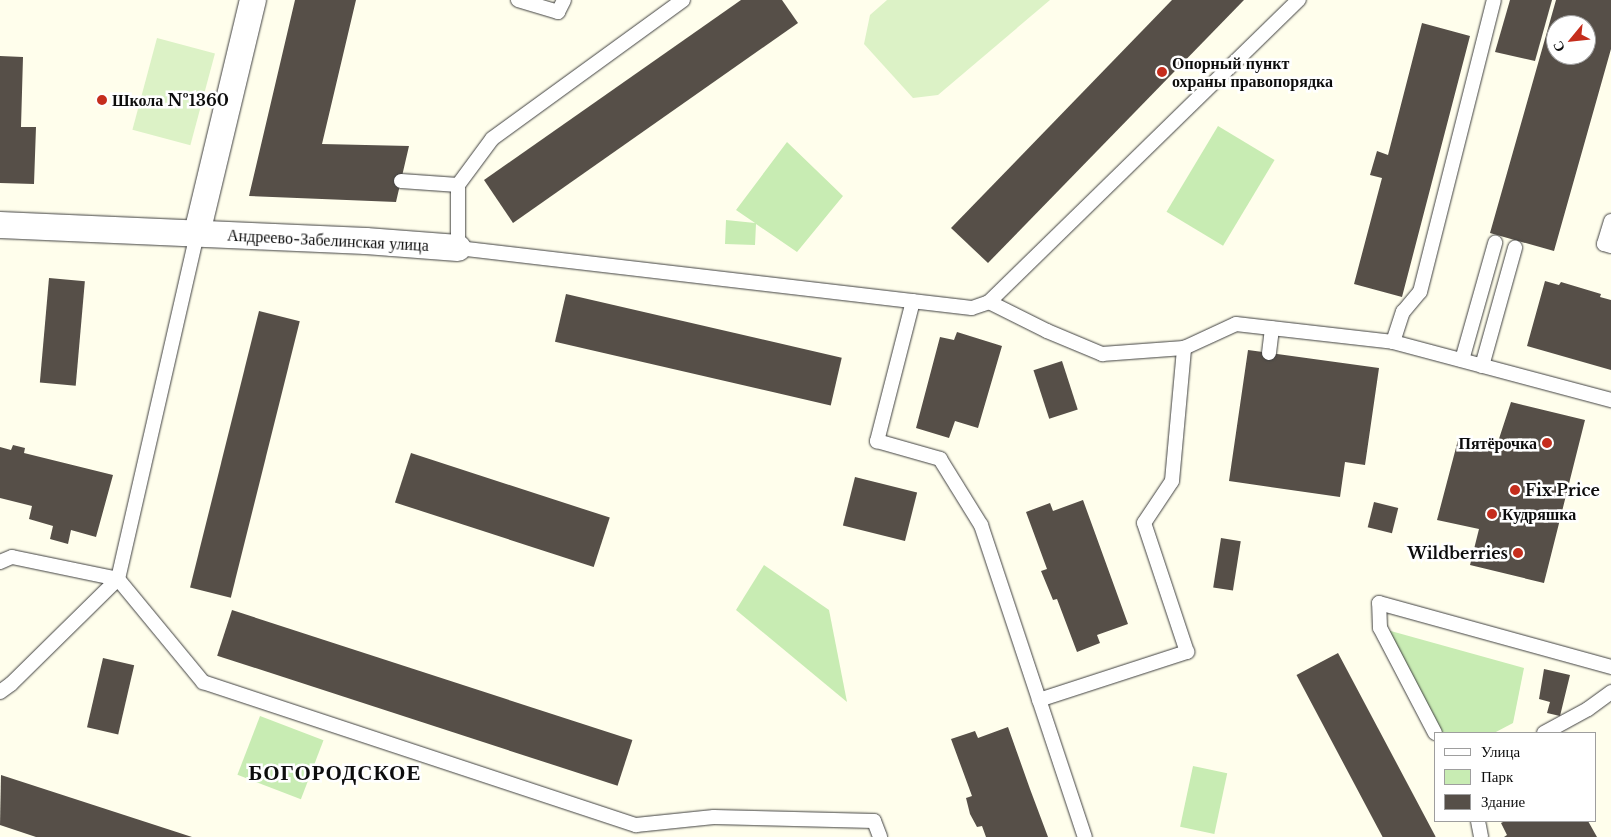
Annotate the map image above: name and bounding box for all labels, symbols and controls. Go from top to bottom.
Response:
north arrow [1546,15,1596,65]
text: С [1548,38,1569,55]
place label: Опорный пункт охраны правопорядка [1172,53,1333,91]
marker: Опорный пункт охраны правопорядка [1156,66,1168,78]
place label: Школа №1360 [112,90,229,110]
marker: Школа №1360 [96,94,108,106]
street label: Андреево-Забелинская улица [227,225,429,255]
place label: Пятёрочка [1458,433,1537,453]
marker: Пятёрочка [1541,437,1553,449]
place label: Fix Price [1525,480,1600,500]
marker: Fix Price [1509,484,1521,496]
place label: Кудряшка [1502,504,1576,524]
marker: Кудряшка [1486,508,1498,520]
place label: Wildberries [1407,543,1508,563]
marker: Wildberries [1512,547,1524,559]
legend [1434,732,1596,822]
text: Улица [1481,742,1520,761]
district label: БОГОРОДСКОЕ [247,760,423,786]
text: Парк [1481,767,1513,786]
text: Здание [1481,792,1525,811]

